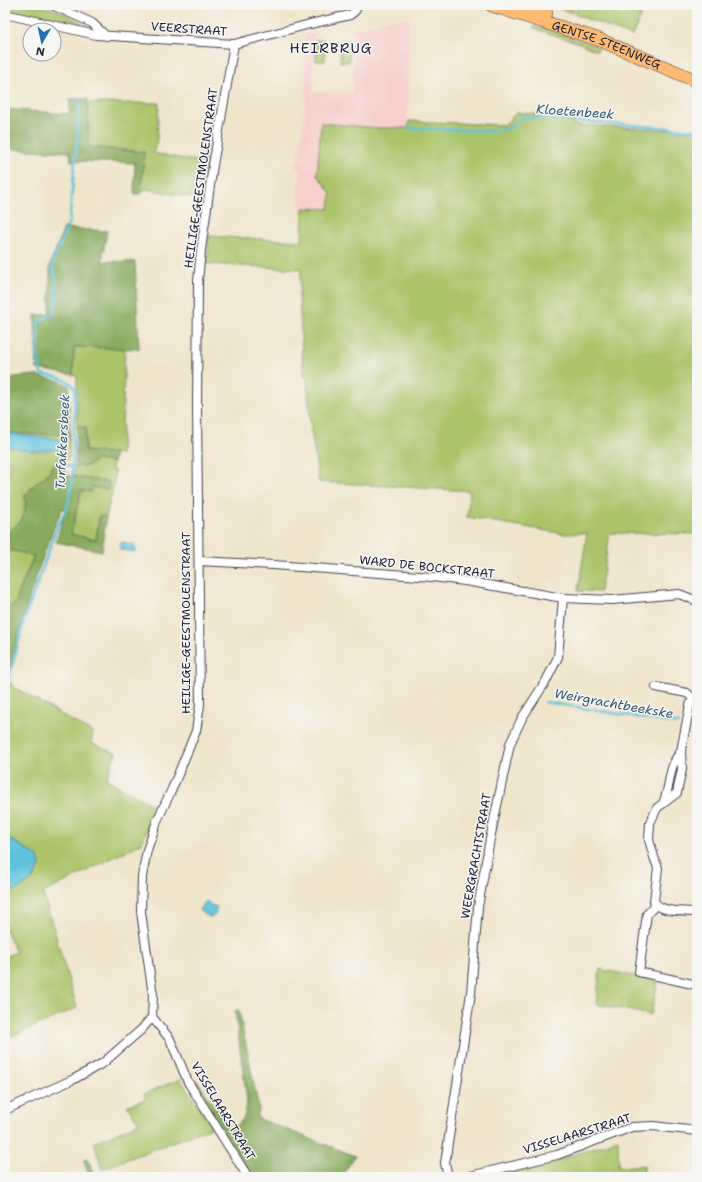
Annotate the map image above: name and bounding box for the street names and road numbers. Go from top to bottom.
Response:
street label: GENTSE STEENWEG [550,17,663,73]
street label: VEERSTRAAT [150,18,228,40]
street label: HEILIGE-GEESTMOLENSTRAAT [180,86,222,269]
street label: HEILIGE-GEESTMOLENSTRAAT [178,531,194,714]
street label: WARD DE BOCKSTRAAT [358,552,496,582]
street label: WEERGRACHTSTRAAT [457,791,495,920]
street label: VISSELAARSTRAAT [187,1059,259,1164]
street label: VISSELAARSTRAAT [521,1110,634,1158]

